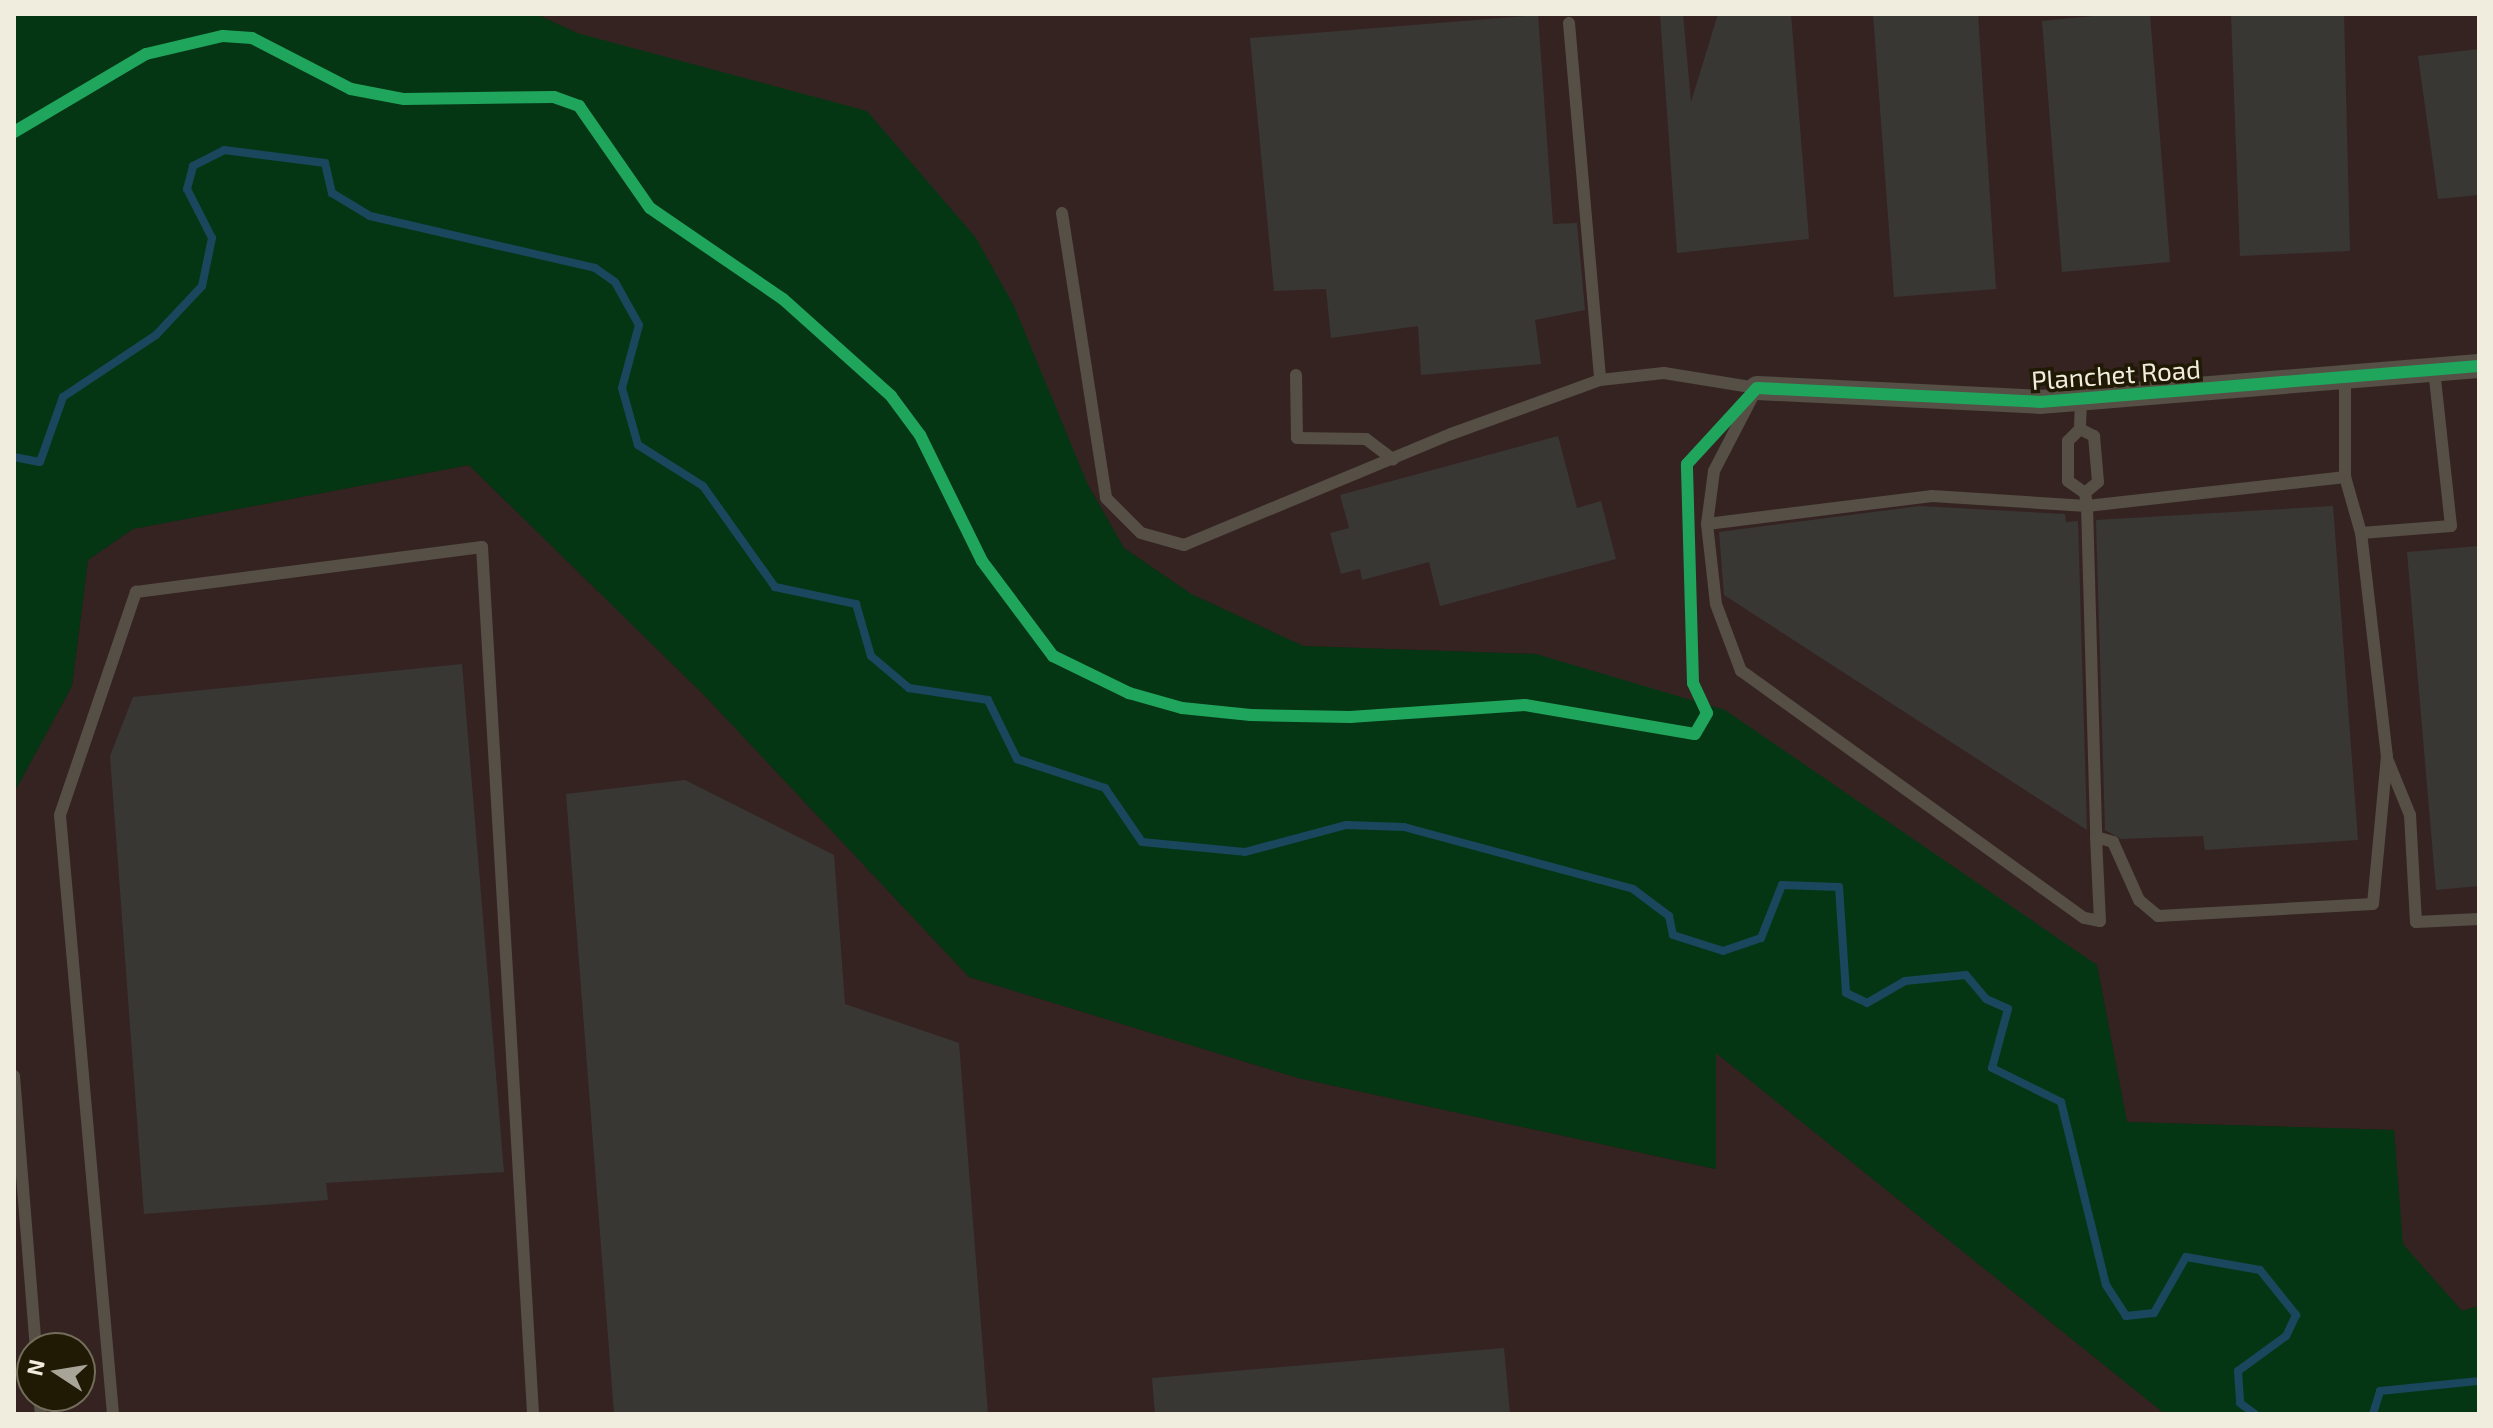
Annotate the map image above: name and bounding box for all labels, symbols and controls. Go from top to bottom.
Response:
street label: Planchet Road [2030,353,2202,395]
north arrow [16,1332,96,1412]
text: N [20,1357,49,1378]

